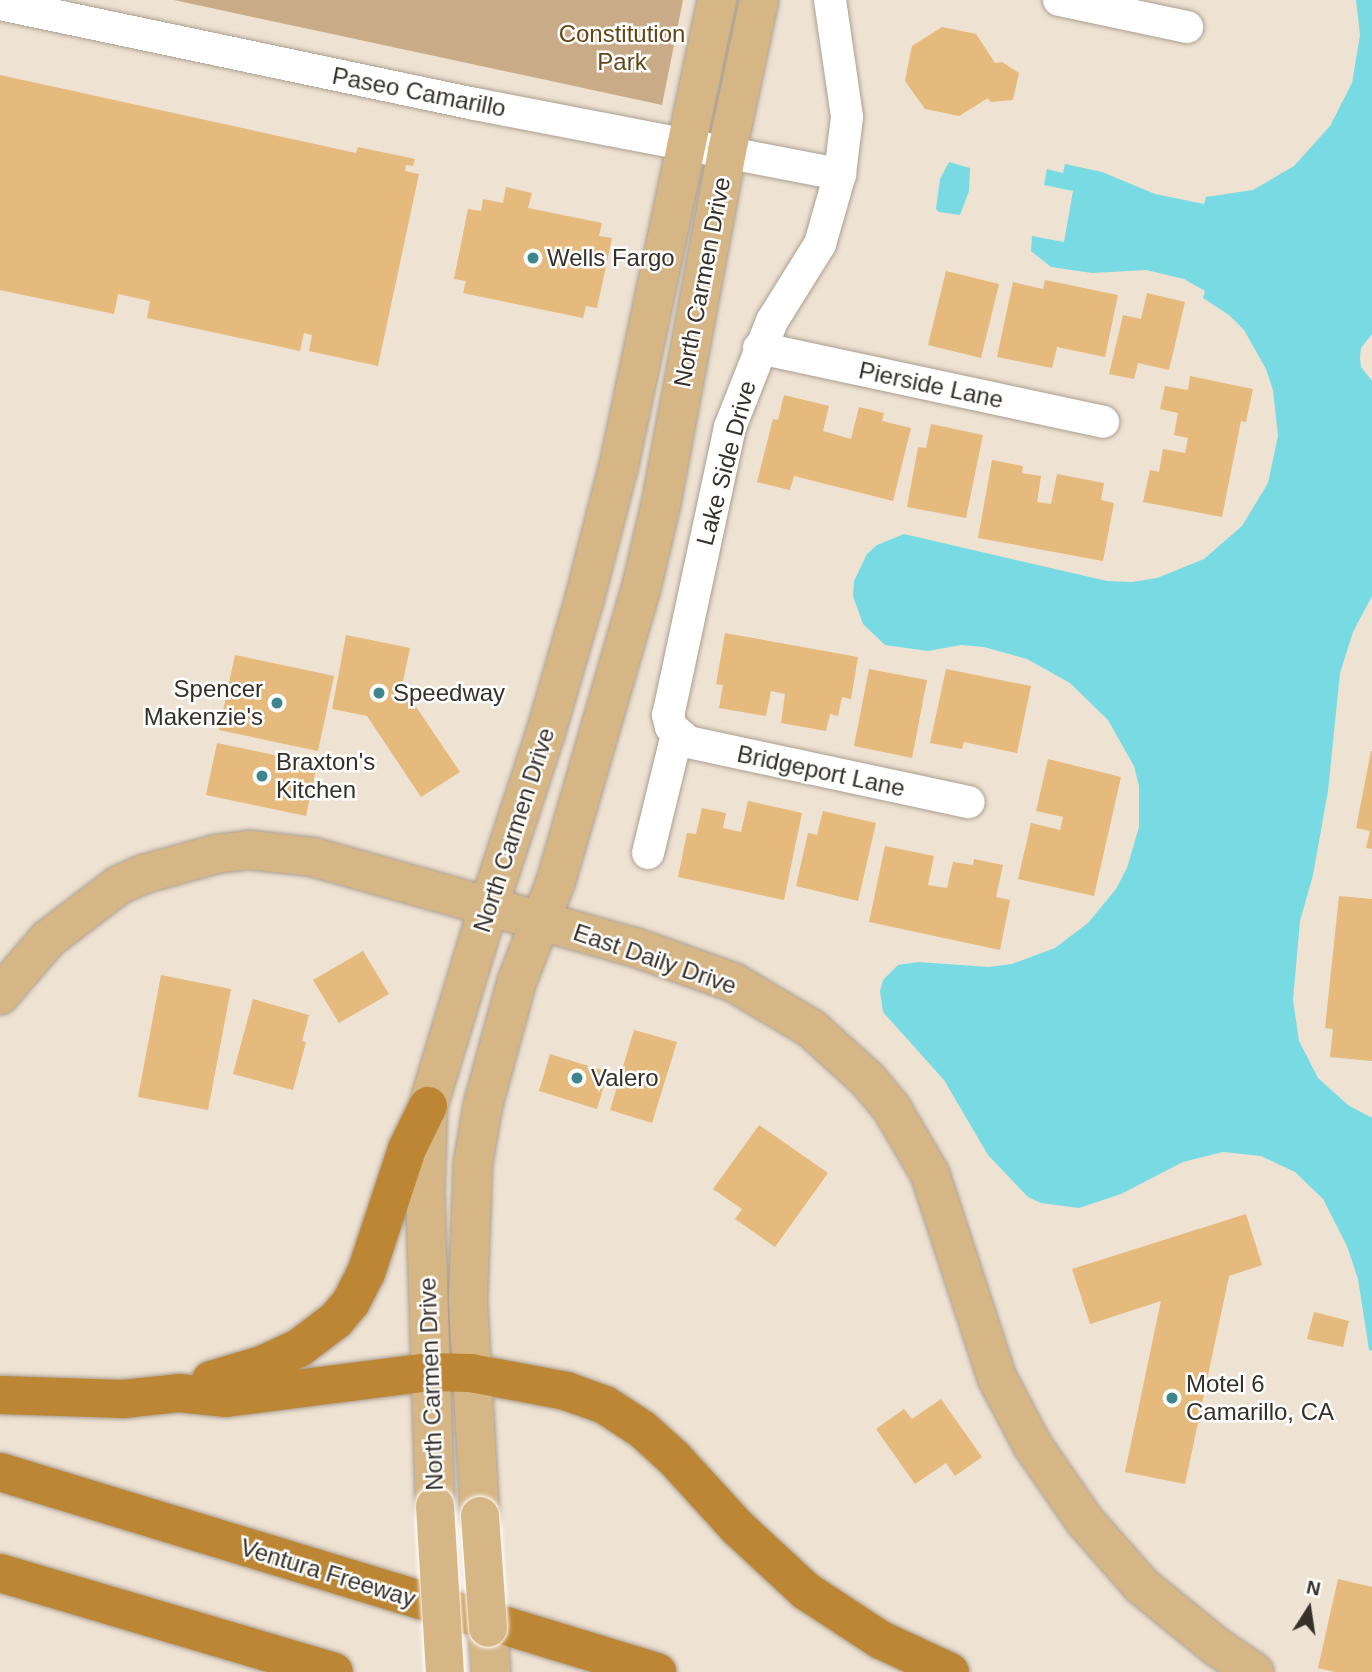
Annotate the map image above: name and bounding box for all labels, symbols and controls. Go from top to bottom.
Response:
park label: Constitution Park [559,20,685,76]
street label: Paseo Camarillo [330,61,508,123]
street label: North Carmen Drive [668,175,736,389]
place label: Wells Fargo [547,244,675,272]
marker: Wells Fargo [525,250,541,266]
street label: Pierside Lane [856,356,1006,414]
street label: Lake Side Drive [690,377,762,549]
place label: Spencer Makenzie's [144,675,263,731]
place label: Speedway [393,679,505,707]
marker: Speedway [371,685,387,701]
marker: Spencer Makenzie's [269,695,285,711]
street label: North Carmen Drive [467,724,561,936]
street label: Bridgeport Lane [734,739,908,803]
place label: Braxton's Kitchen [276,748,375,804]
marker: Braxton's Kitchen [254,768,270,784]
street label: East Daily Drive [570,918,740,1000]
place label: Valero [591,1064,659,1092]
marker: Valero [569,1070,585,1086]
street label: North Carmen Drive [413,1277,449,1491]
place label: Motel 6 Camarillo, CA [1186,1370,1334,1426]
marker: Motel 6 Camarillo, CA [1164,1390,1180,1406]
street label: Ventura Freeway [237,1533,419,1613]
north arrow [1274,1574,1344,1644]
text: N [1305,1576,1322,1600]

